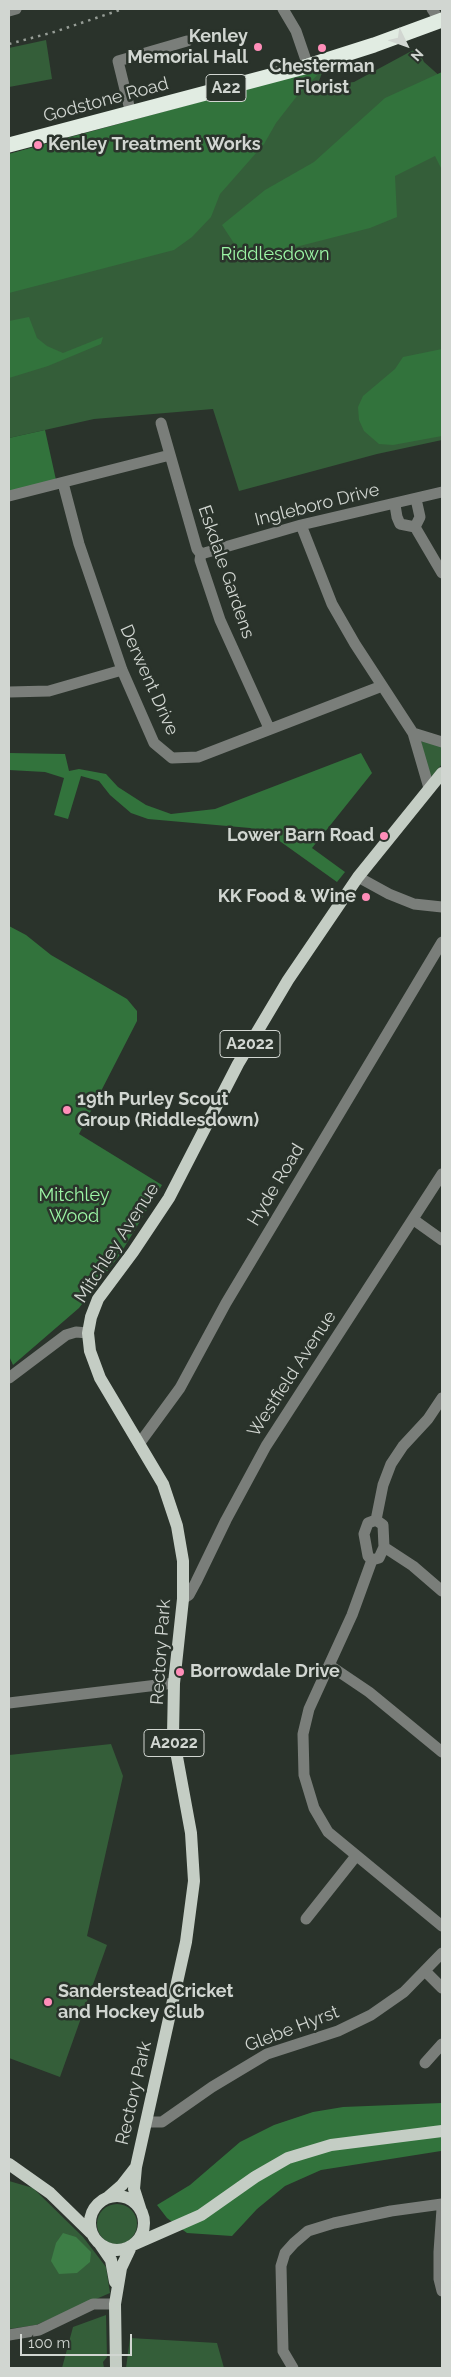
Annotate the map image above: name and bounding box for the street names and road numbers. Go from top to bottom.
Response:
street label: Godstone Road [41,73,171,127]
road number: A22 [206,75,246,102]
street label: Ingleboro Drive [252,479,382,531]
street label: Eskdale Gardens [193,503,259,641]
street label: Derwent Drive [115,621,183,739]
road number: A2022 [220,1030,280,1058]
street label: Hyde Road [243,1140,309,1230]
street label: Mitchley Avenue [70,1179,164,1307]
street label: Westfield Avenue [243,1307,341,1441]
street label: Rectory Park [147,1598,175,1706]
road number: A2022 [144,1730,204,1756]
street label: Glebe Hyrst [242,2001,342,2057]
street label: Rectory Park [112,2039,156,2147]

